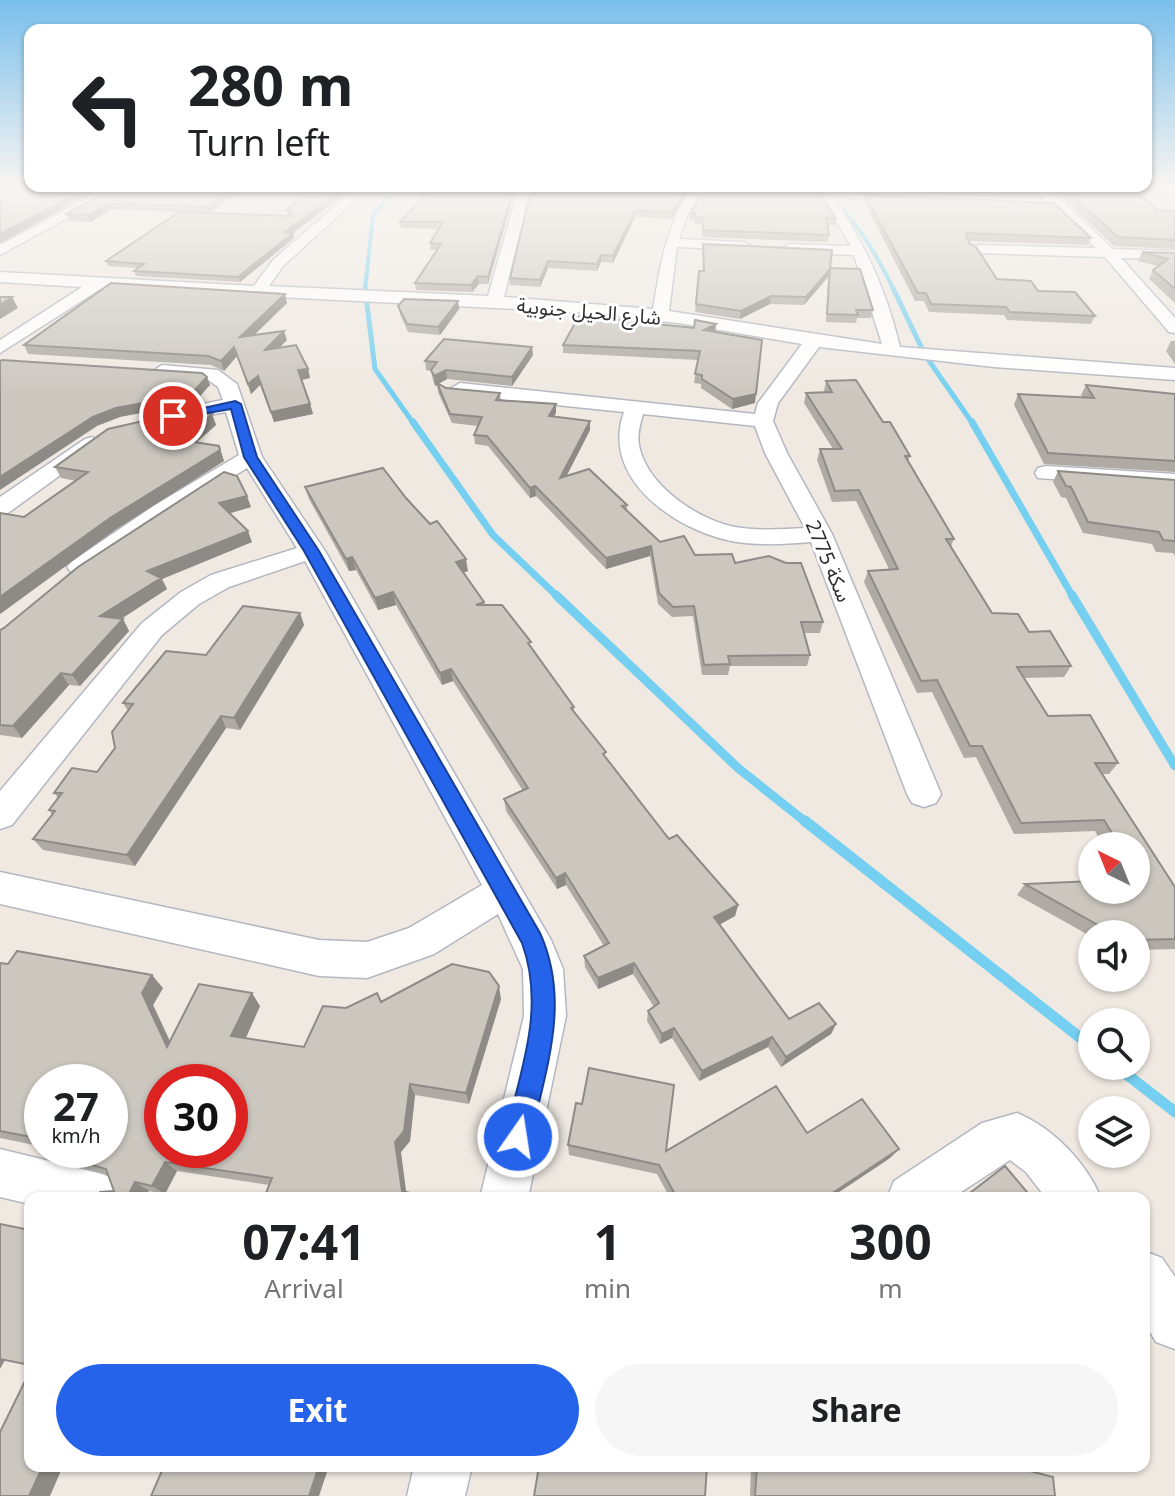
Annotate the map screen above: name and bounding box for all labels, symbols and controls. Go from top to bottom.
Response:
text: 280 m [188,46,353,122]
icon: left [56,56,160,160]
text: Turn left [188,118,330,167]
street label: شارع الحيل جنوبية [516,291,662,333]
pin [139,382,207,450]
icon: arrive [151,394,195,438]
street label: سكة 2775 [800,516,858,606]
north arrow [1078,832,1150,904]
map controls [1078,832,1150,1168]
button: sound [1078,920,1150,992]
button: search [1078,1008,1150,1080]
speed limit sign: 30 [144,1064,248,1168]
text: 27 [53,1078,99,1133]
position arrow [476,1095,560,1179]
button: layers [1078,1096,1150,1168]
text: km/h [51,1122,101,1149]
text: 07:41 [242,1209,366,1274]
text: 1 [594,1209,621,1274]
text: 300 [849,1209,932,1274]
text: Arrival [264,1270,344,1306]
text: min [584,1270,631,1306]
text: m [878,1270,903,1306]
button: Exit [56,1364,579,1456]
button: Share [595,1364,1118,1456]

